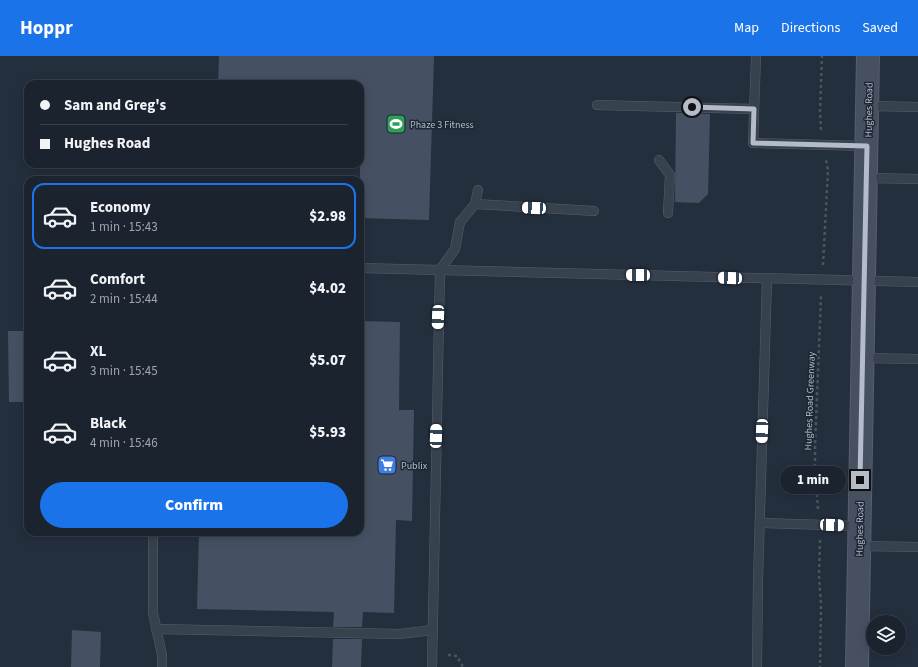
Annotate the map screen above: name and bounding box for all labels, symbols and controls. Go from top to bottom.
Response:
text: Hoppr [20,15,73,42]
text: Map [734,18,759,38]
text: Directions [781,18,840,38]
text: Saved [862,18,898,38]
street label: Hughes Road [862,82,876,138]
text: Sam and Greg's [64,95,166,116]
route start [683,98,701,116]
sports icon: Phaze 3 Fitness [385,113,407,135]
place label: Phaze 3 Fitness [410,118,474,132]
text: Hughes Road [64,133,150,154]
text: Economy [90,197,151,218]
icon: car [42,198,78,234]
car [522,201,546,215]
text: $2.98 [309,206,346,227]
text: 1 min · 15:43 [90,218,158,236]
text: Comfort [90,269,145,290]
car [626,269,650,281]
icon: car [42,270,78,306]
car [718,272,742,284]
text: $4.02 [309,278,346,299]
text: 2 min · 15:44 [90,290,158,308]
car [432,305,444,329]
text: XL [90,341,106,362]
icon: car [42,342,78,378]
text: $5.07 [309,350,346,371]
street label: Hughes Road Greenway [801,351,819,451]
text: 3 min · 15:45 [90,362,158,380]
text: Black [90,413,127,434]
icon: car [42,414,78,450]
car [756,419,768,443]
text: $5.93 [309,422,346,443]
car [430,424,442,448]
text: 4 min · 15:46 [90,434,158,452]
supermarket icon: Publix [376,454,398,476]
place label: Publix [401,459,428,473]
callout: 1 min [780,466,846,494]
text: 1 min [797,471,829,489]
route end [851,471,869,489]
button: Confirm [40,482,348,528]
street label: Hughes Road [853,501,867,557]
car [820,519,844,531]
map controls [866,615,906,655]
button: layers [866,615,906,655]

